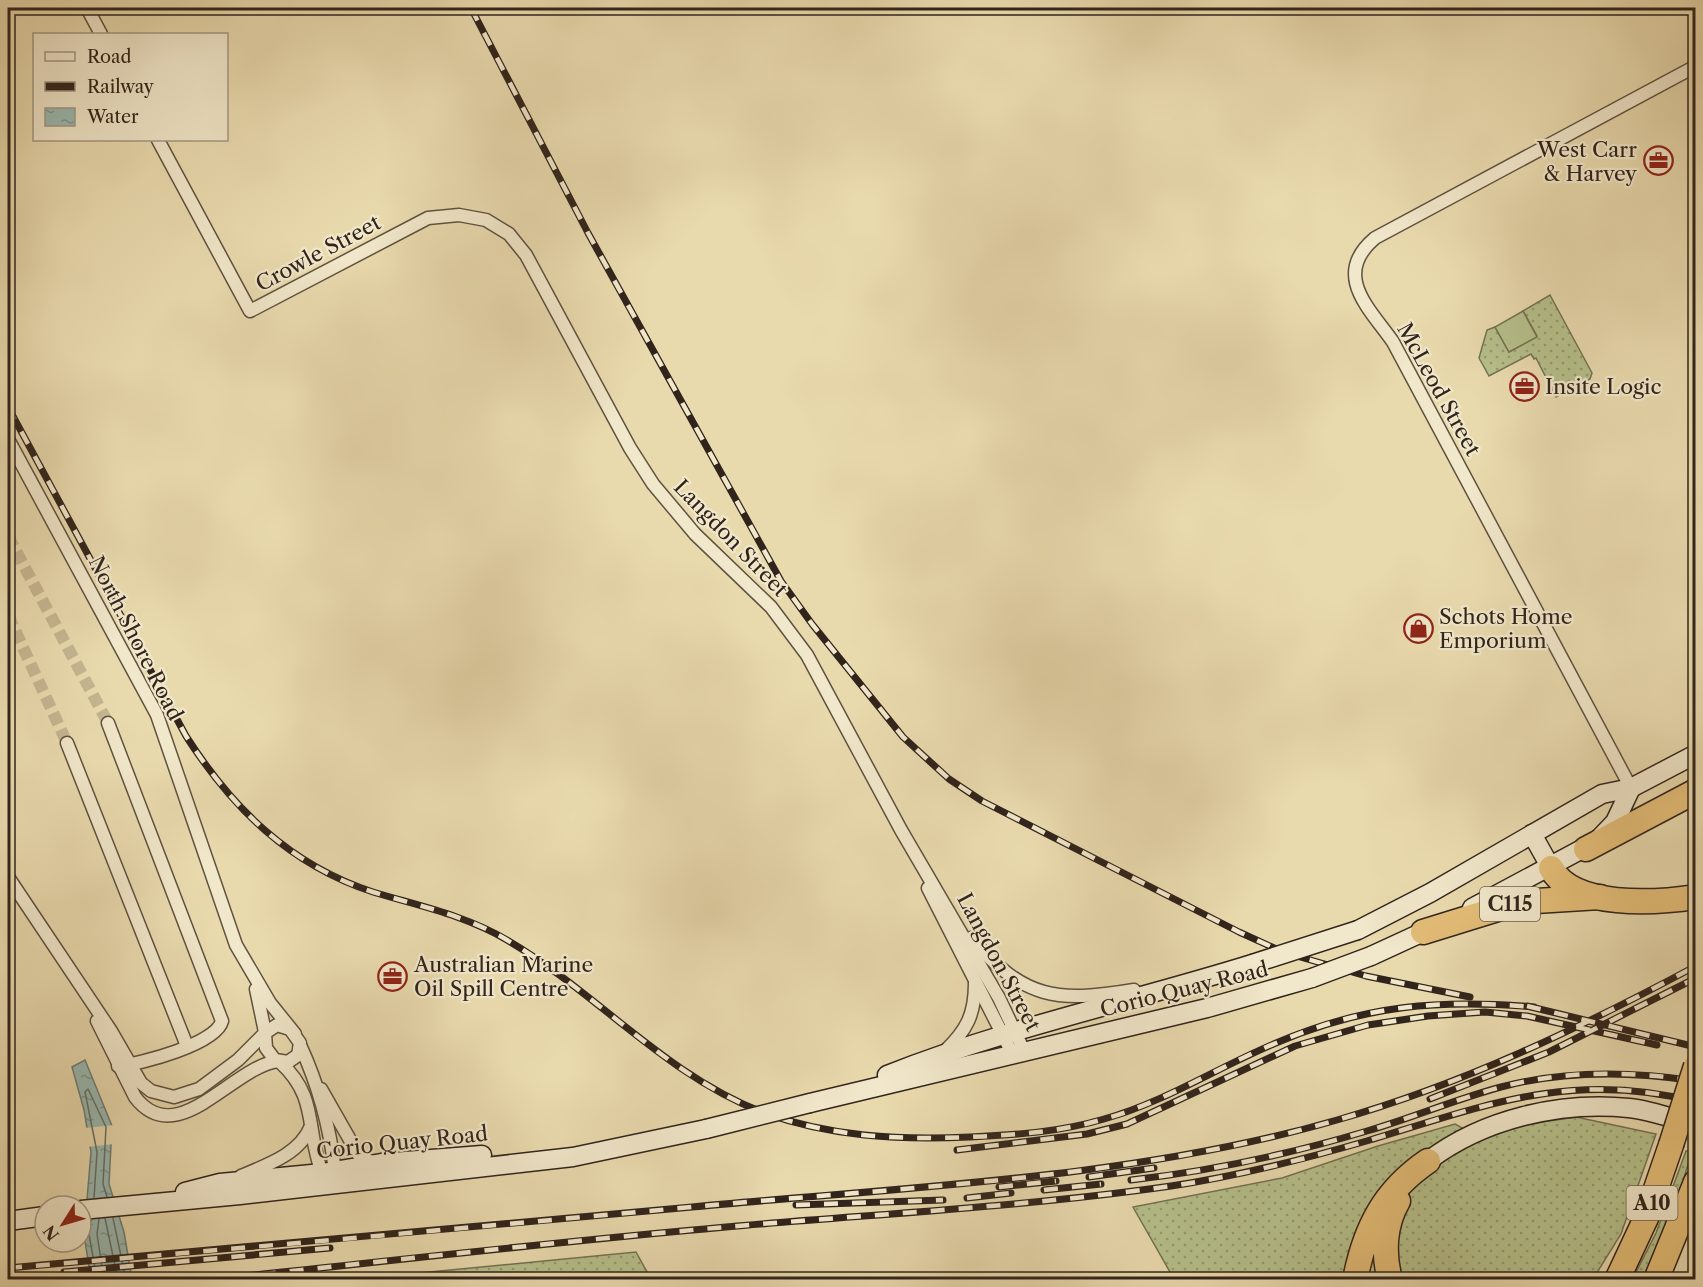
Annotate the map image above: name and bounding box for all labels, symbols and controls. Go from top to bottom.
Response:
legend [33,33,228,141]
text: Road [87,46,132,68]
text: Railway [87,76,155,98]
text: Water [86,106,139,128]
place label: West Carr & Harvey [1536,137,1637,186]
office icon: West Carr & Harvey [1642,145,1674,177]
street label: Crowle Street [251,209,385,296]
street label: McLeod Street [1392,318,1486,460]
office icon: Insite Logic [1508,370,1540,402]
place label: Insite Logic [1545,374,1662,399]
street label: Langdon Street [669,474,793,602]
street label: North Shore Road [84,552,188,725]
place label: Schots Home Emporium [1439,604,1572,653]
shop icon: Schots Home Emporium [1402,612,1434,644]
road number: C115 [1480,887,1540,921]
street label: Langdon Street [952,889,1046,1036]
place label: Australian Marine Oil Spill Centre [413,952,593,1001]
street label: Corio Quay Road [1097,956,1271,1022]
office icon: Australian Marine Oil Spill Centre [377,960,409,992]
street label: Corio Quay Road [315,1121,489,1163]
road number: A10 [1626,1186,1678,1220]
north arrow [33,1194,93,1254]
text: N [39,1221,63,1245]

